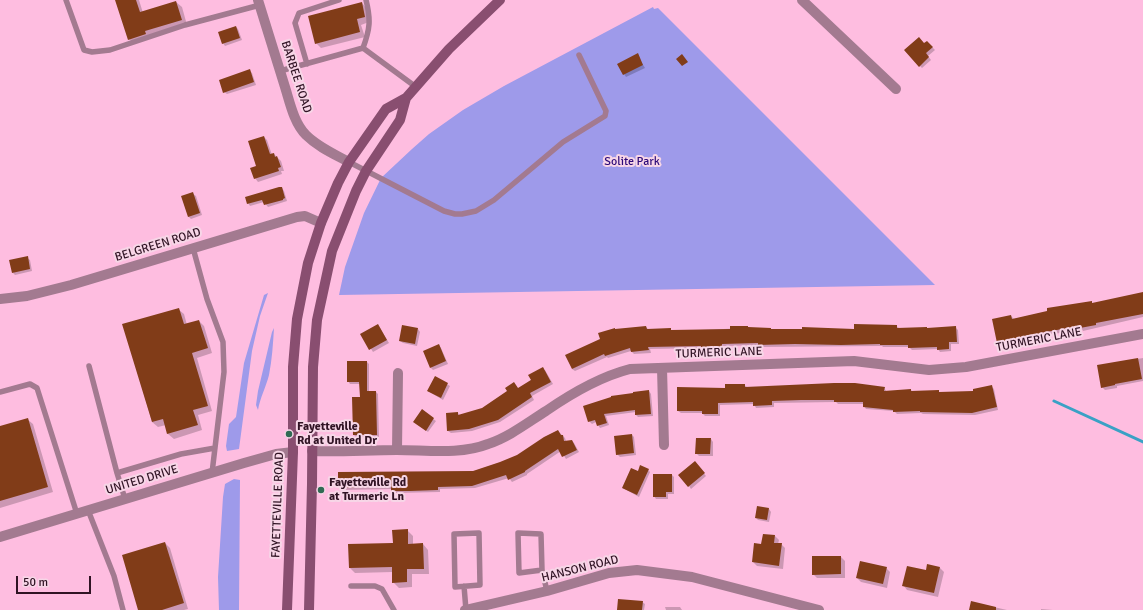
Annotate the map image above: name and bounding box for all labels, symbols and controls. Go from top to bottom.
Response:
street label: BARBEE ROAD [278,39,314,115]
park label: Solite Park [604,155,660,169]
street label: BELGREEN ROAD [113,225,203,265]
street label: TURMERIC LANE [995,325,1083,355]
street label: TURMERIC LANE [675,344,763,362]
place label: Fayetteville Rd at United Dr [297,420,377,448]
marker: Fayetteville Rd at United Dr [284,429,294,439]
street label: FAYETTEVILLE ROAD [269,452,287,558]
street label: UNITED DRIVE [104,462,180,498]
place label: Fayetteville Rd at Turmeric Ln [329,476,406,504]
marker: Fayetteville Rd at Turmeric Ln [316,485,326,495]
street label: HANSON ROAD [540,552,620,586]
scale bar [18,568,93,594]
text: 50 m [23,575,48,590]

